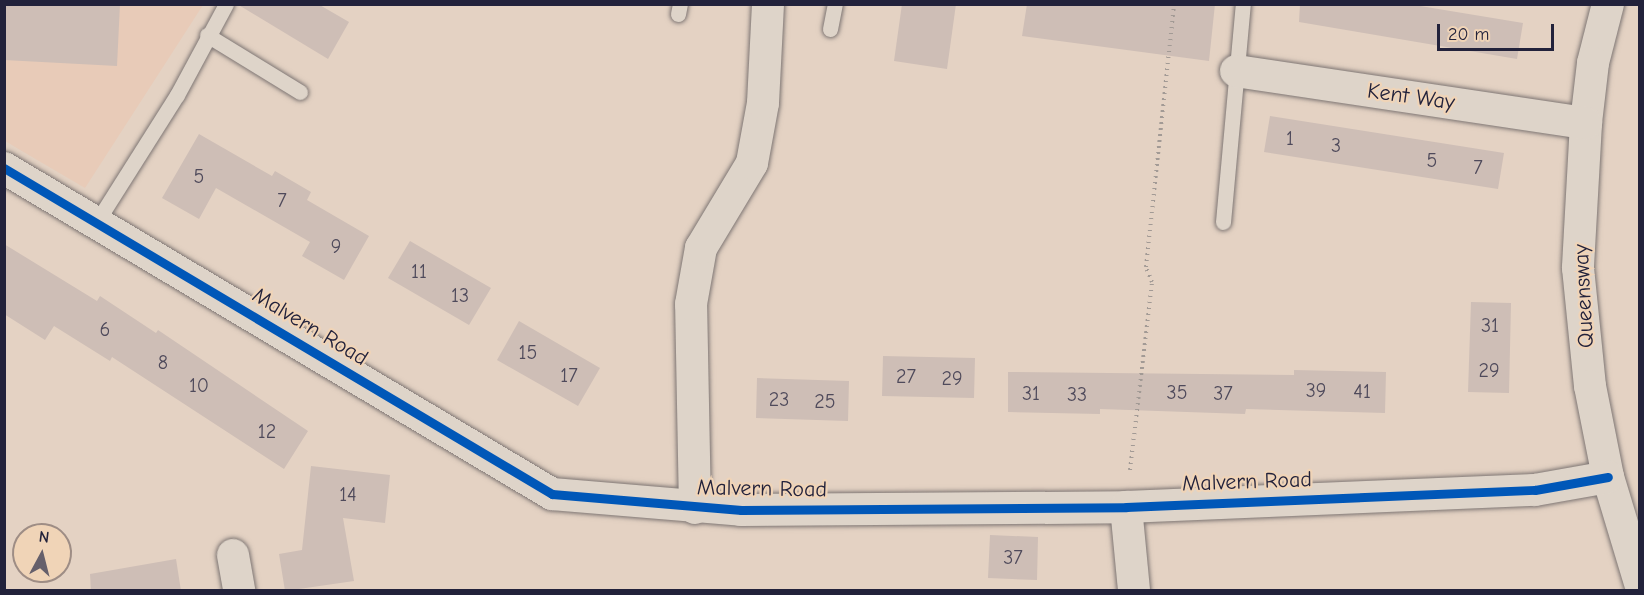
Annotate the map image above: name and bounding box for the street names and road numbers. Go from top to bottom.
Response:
street label: Kent Way [1366,78,1456,116]
street label: Queensway [1568,243,1600,349]
street label: Malvern Road [247,282,373,372]
street label: Malvern Road [1182,467,1312,497]
street label: Malvern Road [697,475,827,503]

